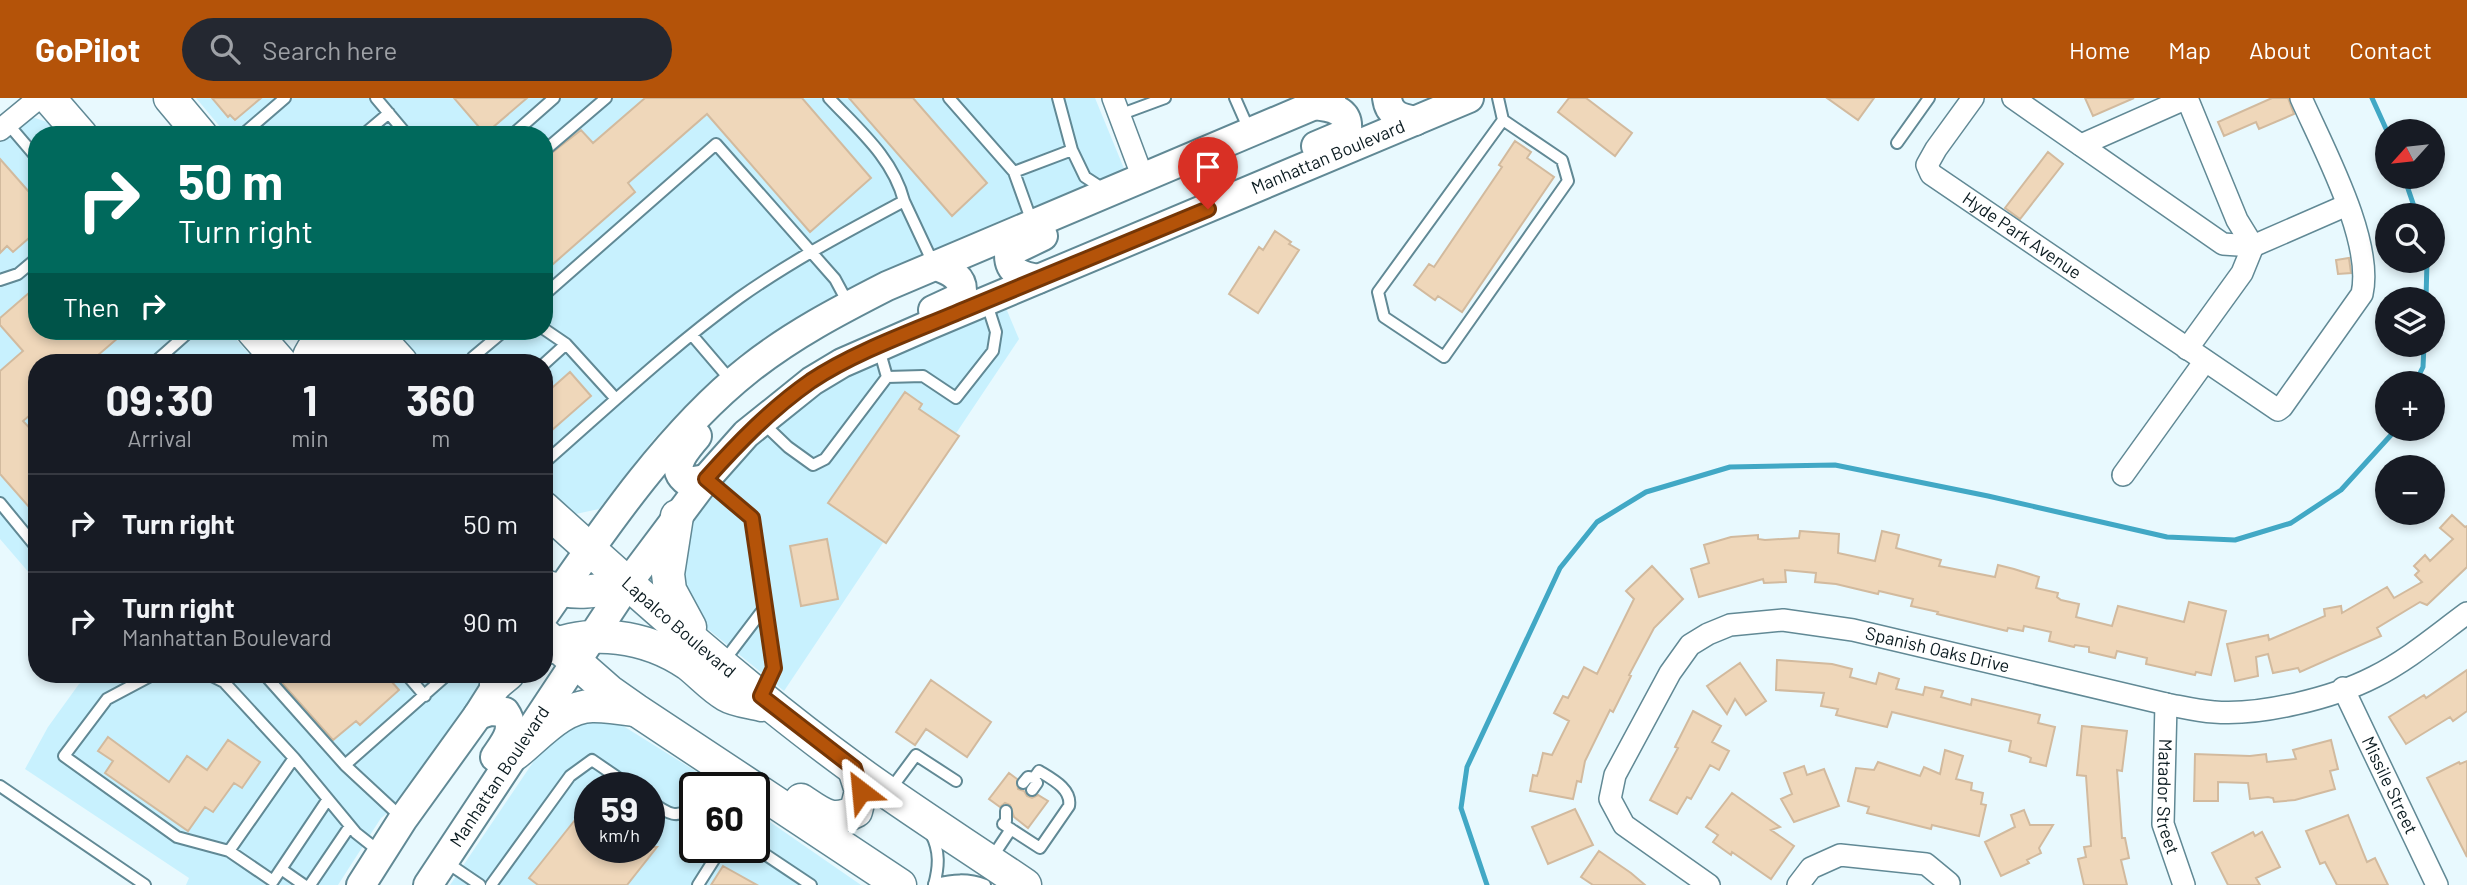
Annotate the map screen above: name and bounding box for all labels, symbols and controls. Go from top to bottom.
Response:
search box [182,18,672,81]
text: GoPilot [35,29,140,69]
icon: search [206,30,244,68]
text: Search here [262,34,397,65]
text: Home [2069,35,2130,64]
text: Map [2168,35,2211,64]
text: About [2249,35,2311,64]
text: Contact [2349,35,2432,64]
street label: Manhattan Boulevard [1248,114,1408,198]
north arrow [2375,119,2445,189]
map controls [2375,119,2445,525]
pin [1178,137,1238,209]
icon: arrive [1189,148,1227,186]
text: 50 m [178,151,283,210]
icon: right [63,154,154,245]
street label: Hyde Park Avenue [1959,187,2086,283]
button: search [2375,203,2445,273]
text: Turn right [178,211,313,249]
icon: right [134,287,172,325]
button: layers [2375,287,2445,357]
text: Then [63,291,120,322]
button: + [2375,371,2445,441]
text: 09:30 [106,374,214,424]
text: 1 [303,374,317,424]
text: 360 [406,374,475,424]
text: Arrival [128,424,192,452]
text: min [291,424,329,452]
text: m [431,424,450,452]
button: − [2375,455,2445,525]
icon: right [63,504,101,542]
text: Turn right [122,508,235,539]
text: 50 m [463,508,518,539]
street label: Lapalco Boulevard [618,571,741,682]
text: Turn right [122,592,235,623]
icon: right [63,602,101,640]
text: 90 m [463,606,518,637]
street label: Spanish Oaks Drive [1863,621,2012,677]
text: Manhattan Boulevard [122,623,332,651]
street label: Manhattan Boulevard [444,701,554,851]
street label: Missile Street [2358,733,2423,837]
street label: Matador Street [2153,738,2185,857]
position arrow [824,754,898,828]
speed limit sign: 60 [679,772,770,863]
text: 59 [601,787,638,829]
text: km/h [599,824,640,846]

